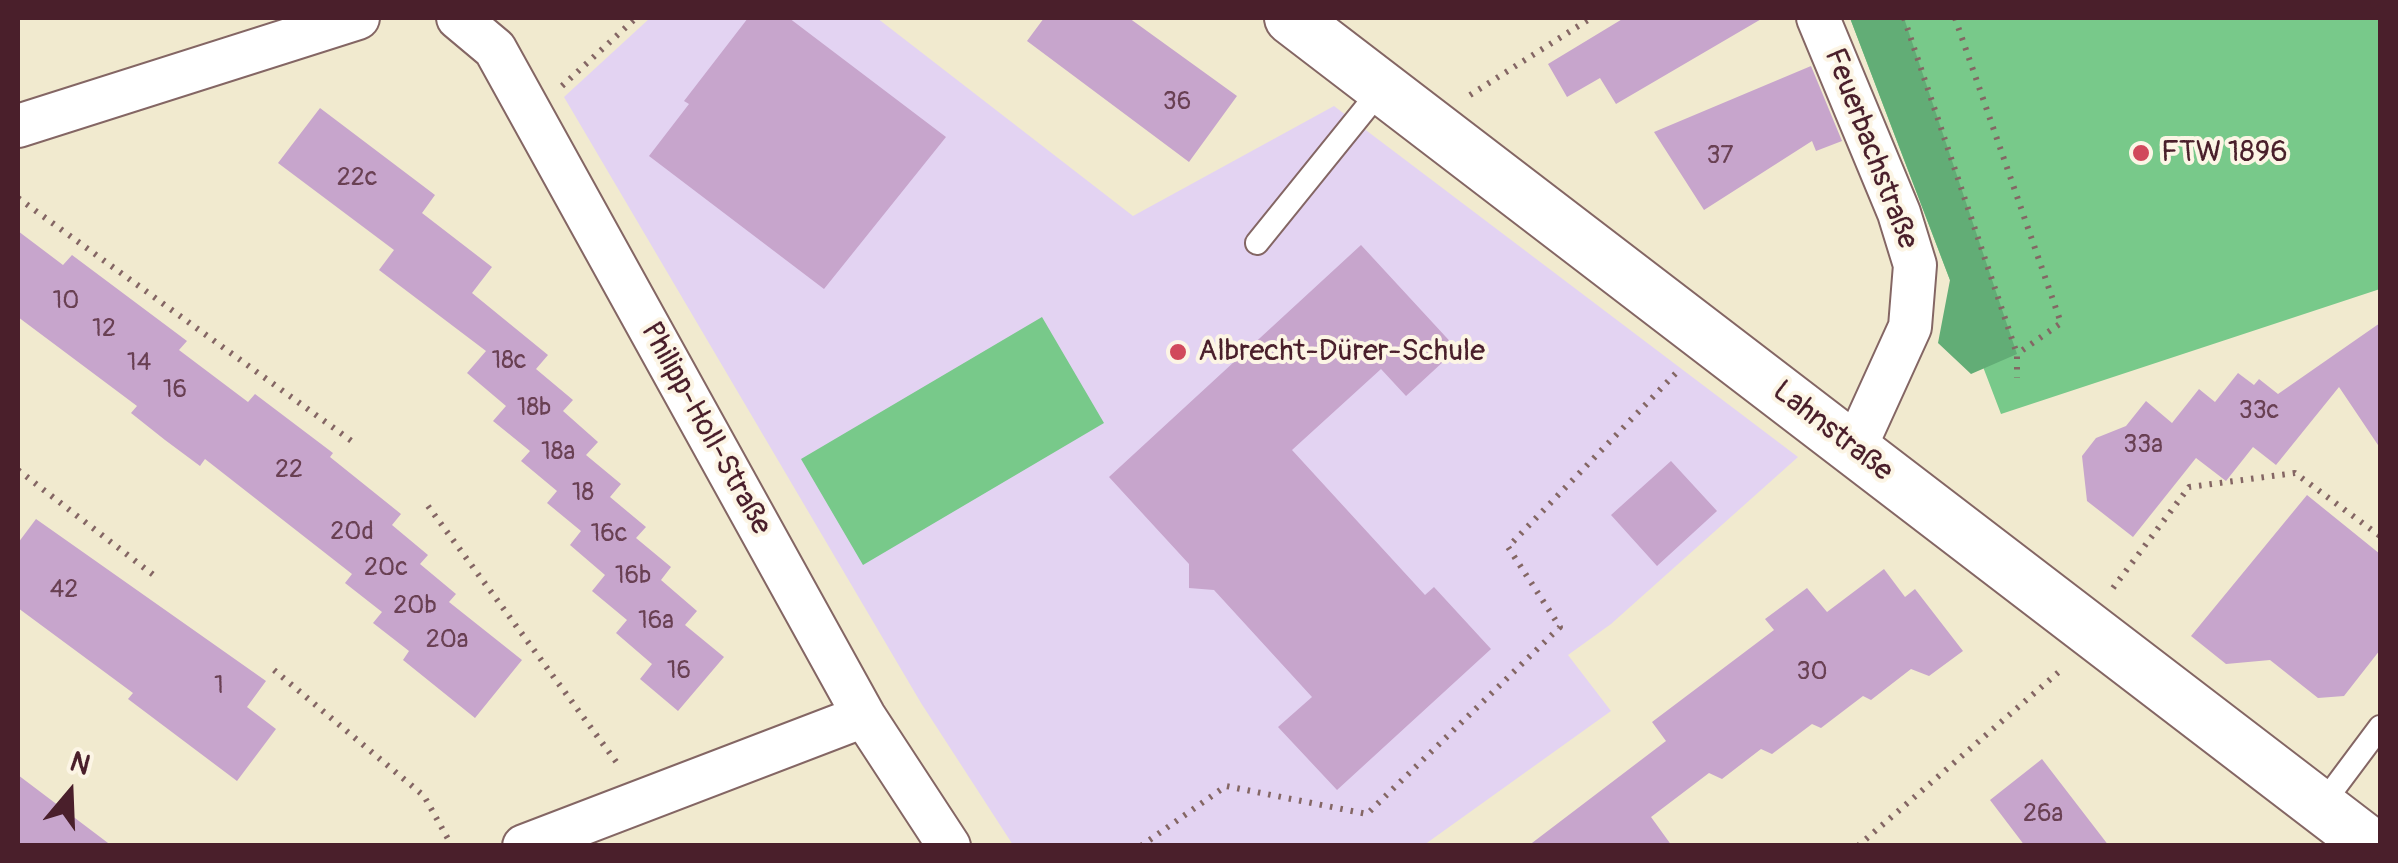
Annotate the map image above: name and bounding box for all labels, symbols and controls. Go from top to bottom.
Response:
street label: Feuerbachstraße [1815,44,1925,254]
house number: 36 [1163,88,1191,118]
place label: FTW 1896 [2161,135,2288,171]
house number: 37 [1706,142,1734,172]
marker: FTW 1896 [2130,142,2152,164]
house number: 22c [337,164,377,194]
house number: 10 [53,287,79,317]
house number: 12 [92,315,116,345]
street label: Philipp-Holl-Straße [632,316,778,542]
place label: Albrecht-Dürer-Schule [1198,334,1485,370]
marker: Albrecht-Dürer-Schule [1167,341,1189,363]
house number: 18c [491,347,527,377]
house number: 14 [127,349,151,379]
street label: Lahnstraße [1765,374,1899,490]
house number: 16 [163,376,187,406]
house number: 18b [517,394,551,424]
house number: 33c [2239,397,2279,427]
house number: 33a [2123,431,2163,461]
house number: 18a [541,438,575,468]
house number: 22 [275,456,303,486]
house number: 18 [572,479,594,509]
house number: 20d [330,518,374,548]
house number: 16c [590,520,628,550]
house number: 20c [364,554,408,584]
house number: 16b [615,562,651,592]
house number: 42 [50,576,78,606]
house number: 20b [393,592,437,622]
house number: 16a [638,607,674,637]
house number: 20a [426,626,468,656]
house number: 16 [667,657,691,687]
house number: 30 [1796,658,1828,688]
house number: 1 [214,672,224,702]
north arrow [20,743,120,843]
text: N [65,745,95,784]
house number: 26a [2023,800,2063,830]

